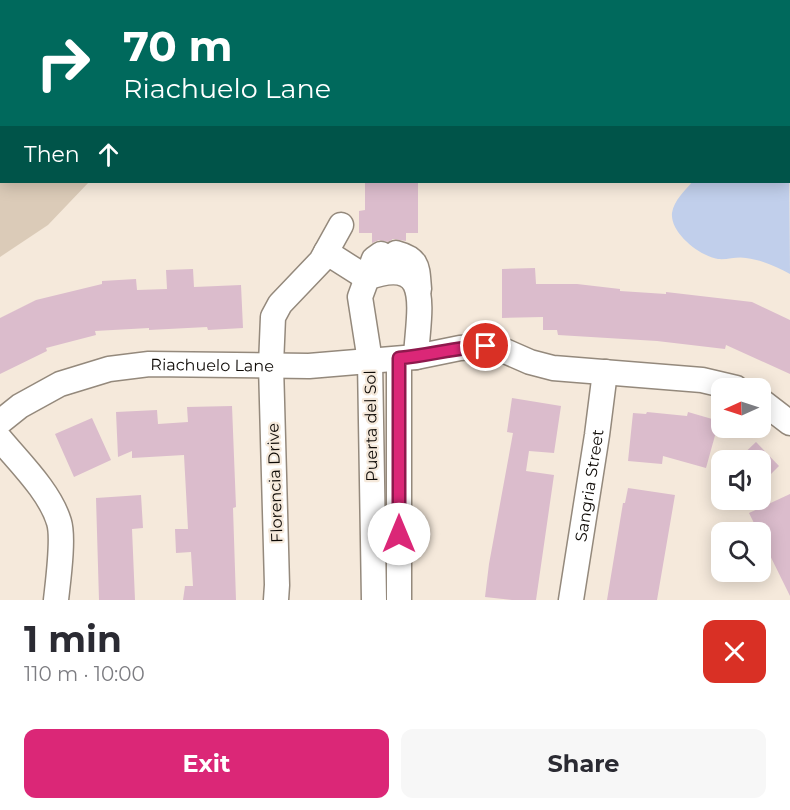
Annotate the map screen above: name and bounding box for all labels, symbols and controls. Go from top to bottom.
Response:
text: 70 m [123,20,233,72]
icon: right [24,24,102,102]
text: Riachuelo Lane [123,72,331,105]
icon: ahead [92,138,125,171]
text: Then [24,141,80,168]
pin [460,320,511,371]
icon: arrive [469,329,502,362]
street label: Riachuelo Lane [150,355,274,375]
street label: Puerta del Sol [361,370,381,482]
north arrow [711,378,771,438]
map controls [711,378,771,582]
street label: Florencia Drive [263,423,287,543]
street label: Sangria Street [571,428,607,543]
button: sound [711,450,771,510]
position arrow [367,502,431,566]
button: search [711,522,771,582]
text: 1 min [24,617,122,661]
button: close [703,620,766,683]
text: 110 m · 10:00 [24,662,145,686]
button: Exit [24,729,389,798]
button: Share [401,729,766,798]

